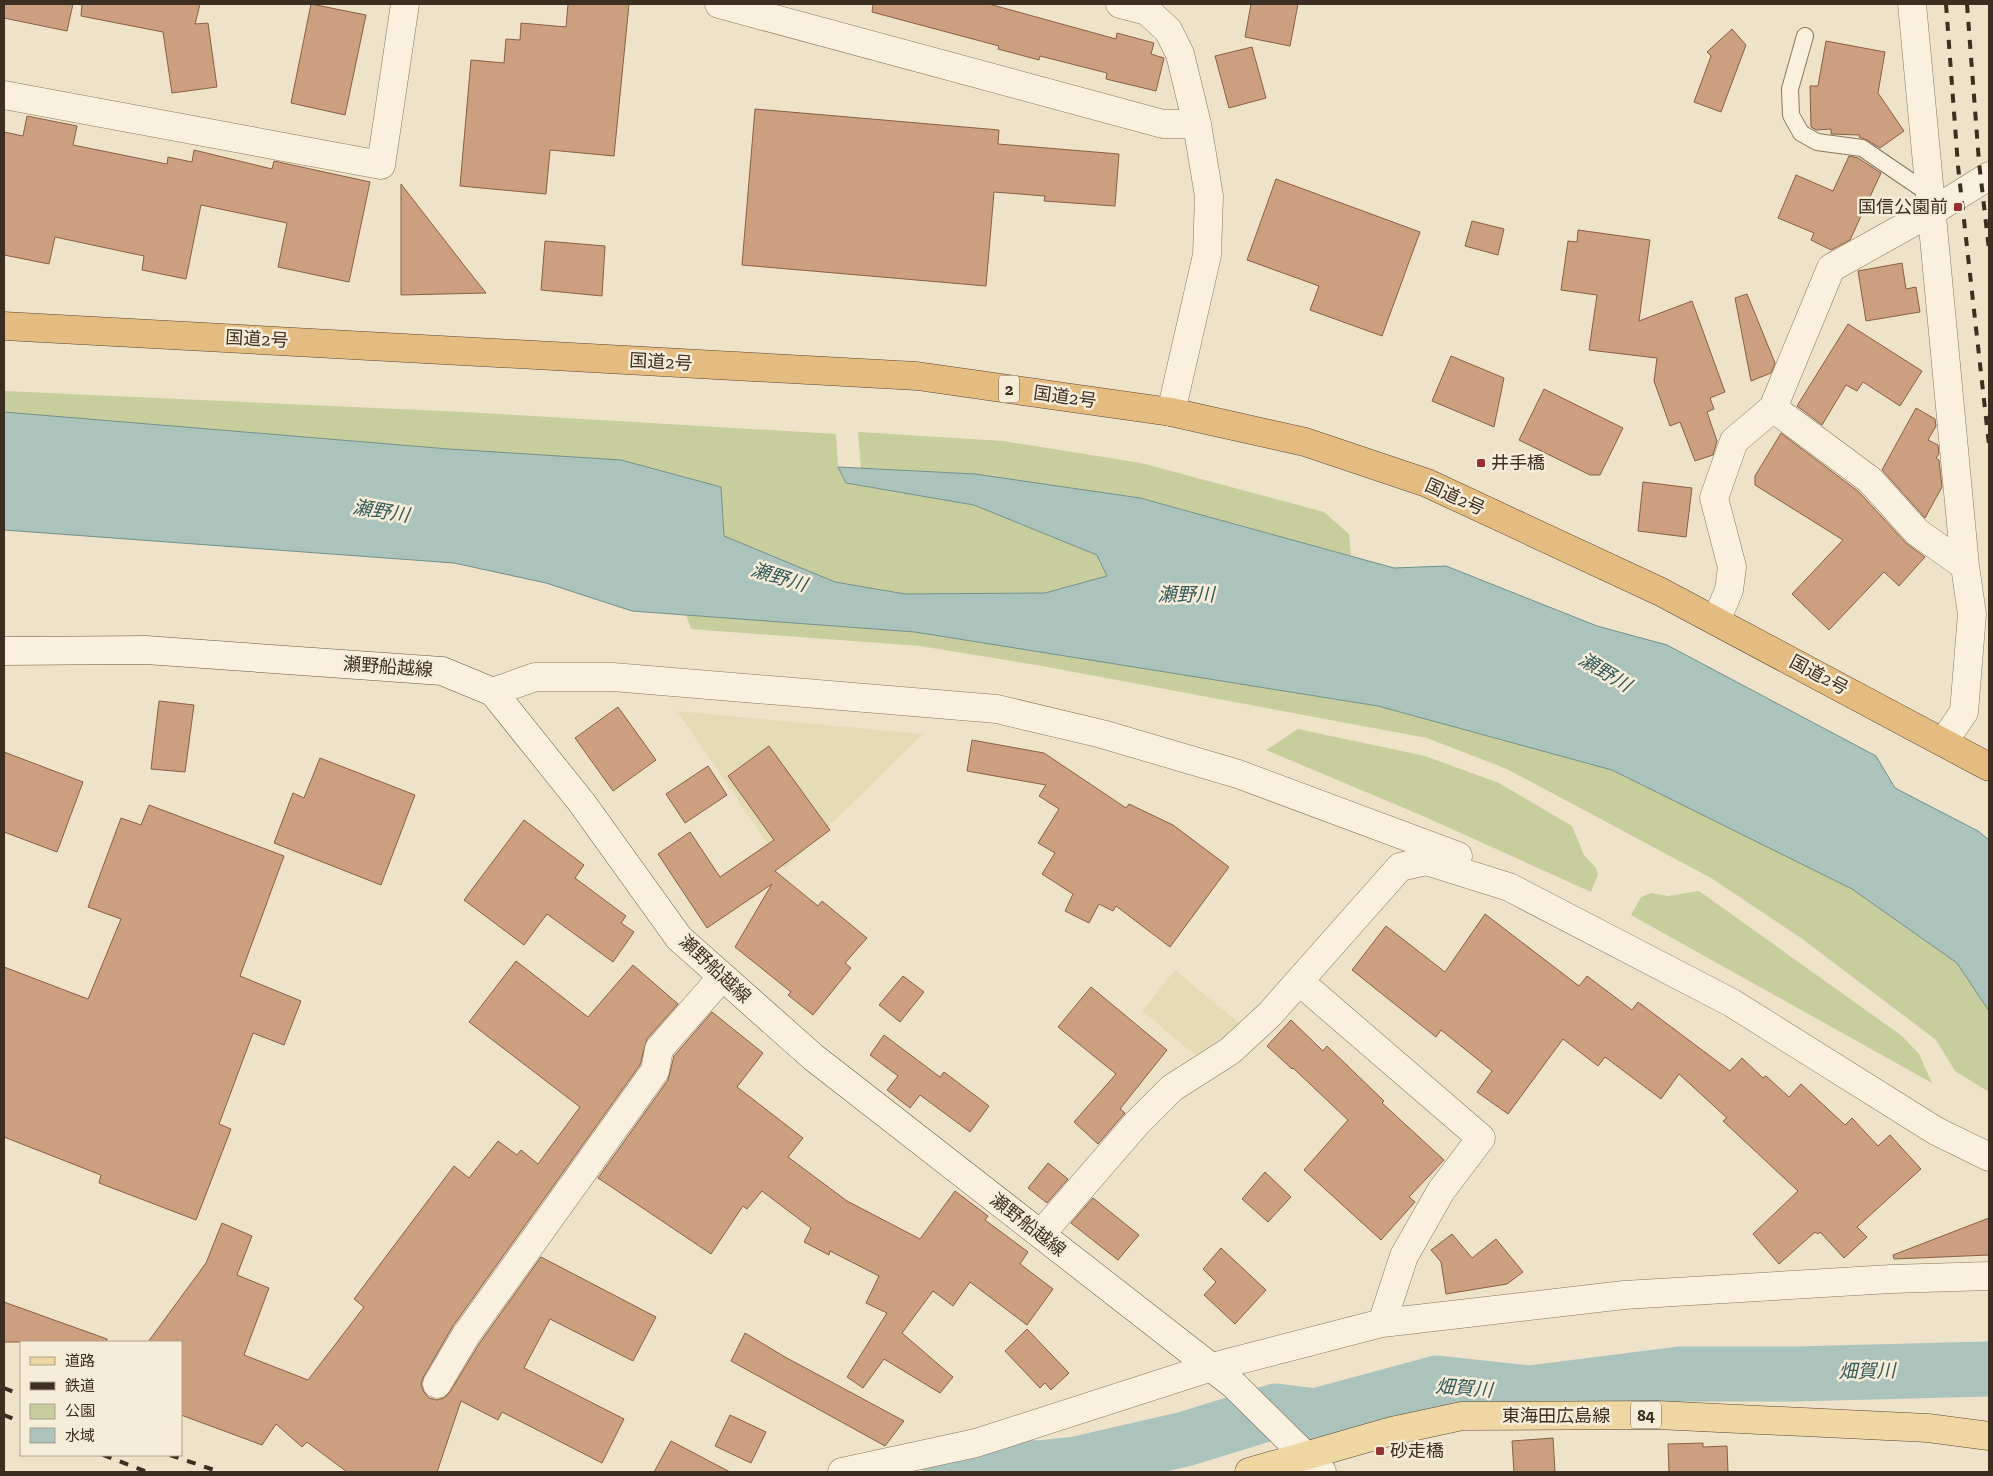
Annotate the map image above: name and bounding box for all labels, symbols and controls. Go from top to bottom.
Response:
place label: 国信公園前 [1858,196,1948,218]
marker: 国信公園前 [1952,201,1964,213]
street label: 国道2号 [225,326,289,352]
street label: 国道2号 [629,349,693,375]
road number: 2 [999,376,1019,402]
street label: 国道2号 [1032,382,1098,412]
place label: 井手橋 [1491,452,1545,474]
marker: 井手橋 [1475,457,1487,469]
street label: 国道2号 [1422,474,1488,520]
water label: 瀬野川 [351,495,413,527]
water label: 瀬野川 [748,558,812,597]
water label: 瀬野川 [1157,583,1216,606]
water label: 瀬野川 [1575,647,1637,698]
street label: 国道2号 [1786,650,1852,700]
street label: 瀬野船越線 [342,653,434,681]
street label: 瀬野船越線 [675,930,755,1008]
street label: 瀬野船越線 [986,1189,1070,1261]
legend [20,1341,182,1456]
text: 道路 [65,1352,95,1370]
water label: 畑賀川 [1838,1359,1898,1383]
water label: 畑賀川 [1435,1375,1495,1402]
text: 鉄道 [65,1377,95,1395]
text: 公園 [65,1402,95,1420]
road number: 84 [1631,1402,1661,1428]
street label: 東海田広島線 [1502,1405,1610,1427]
text: 水域 [65,1427,95,1445]
place label: 砂走橋 [1390,1440,1444,1462]
marker: 砂走橋 [1374,1445,1386,1457]

